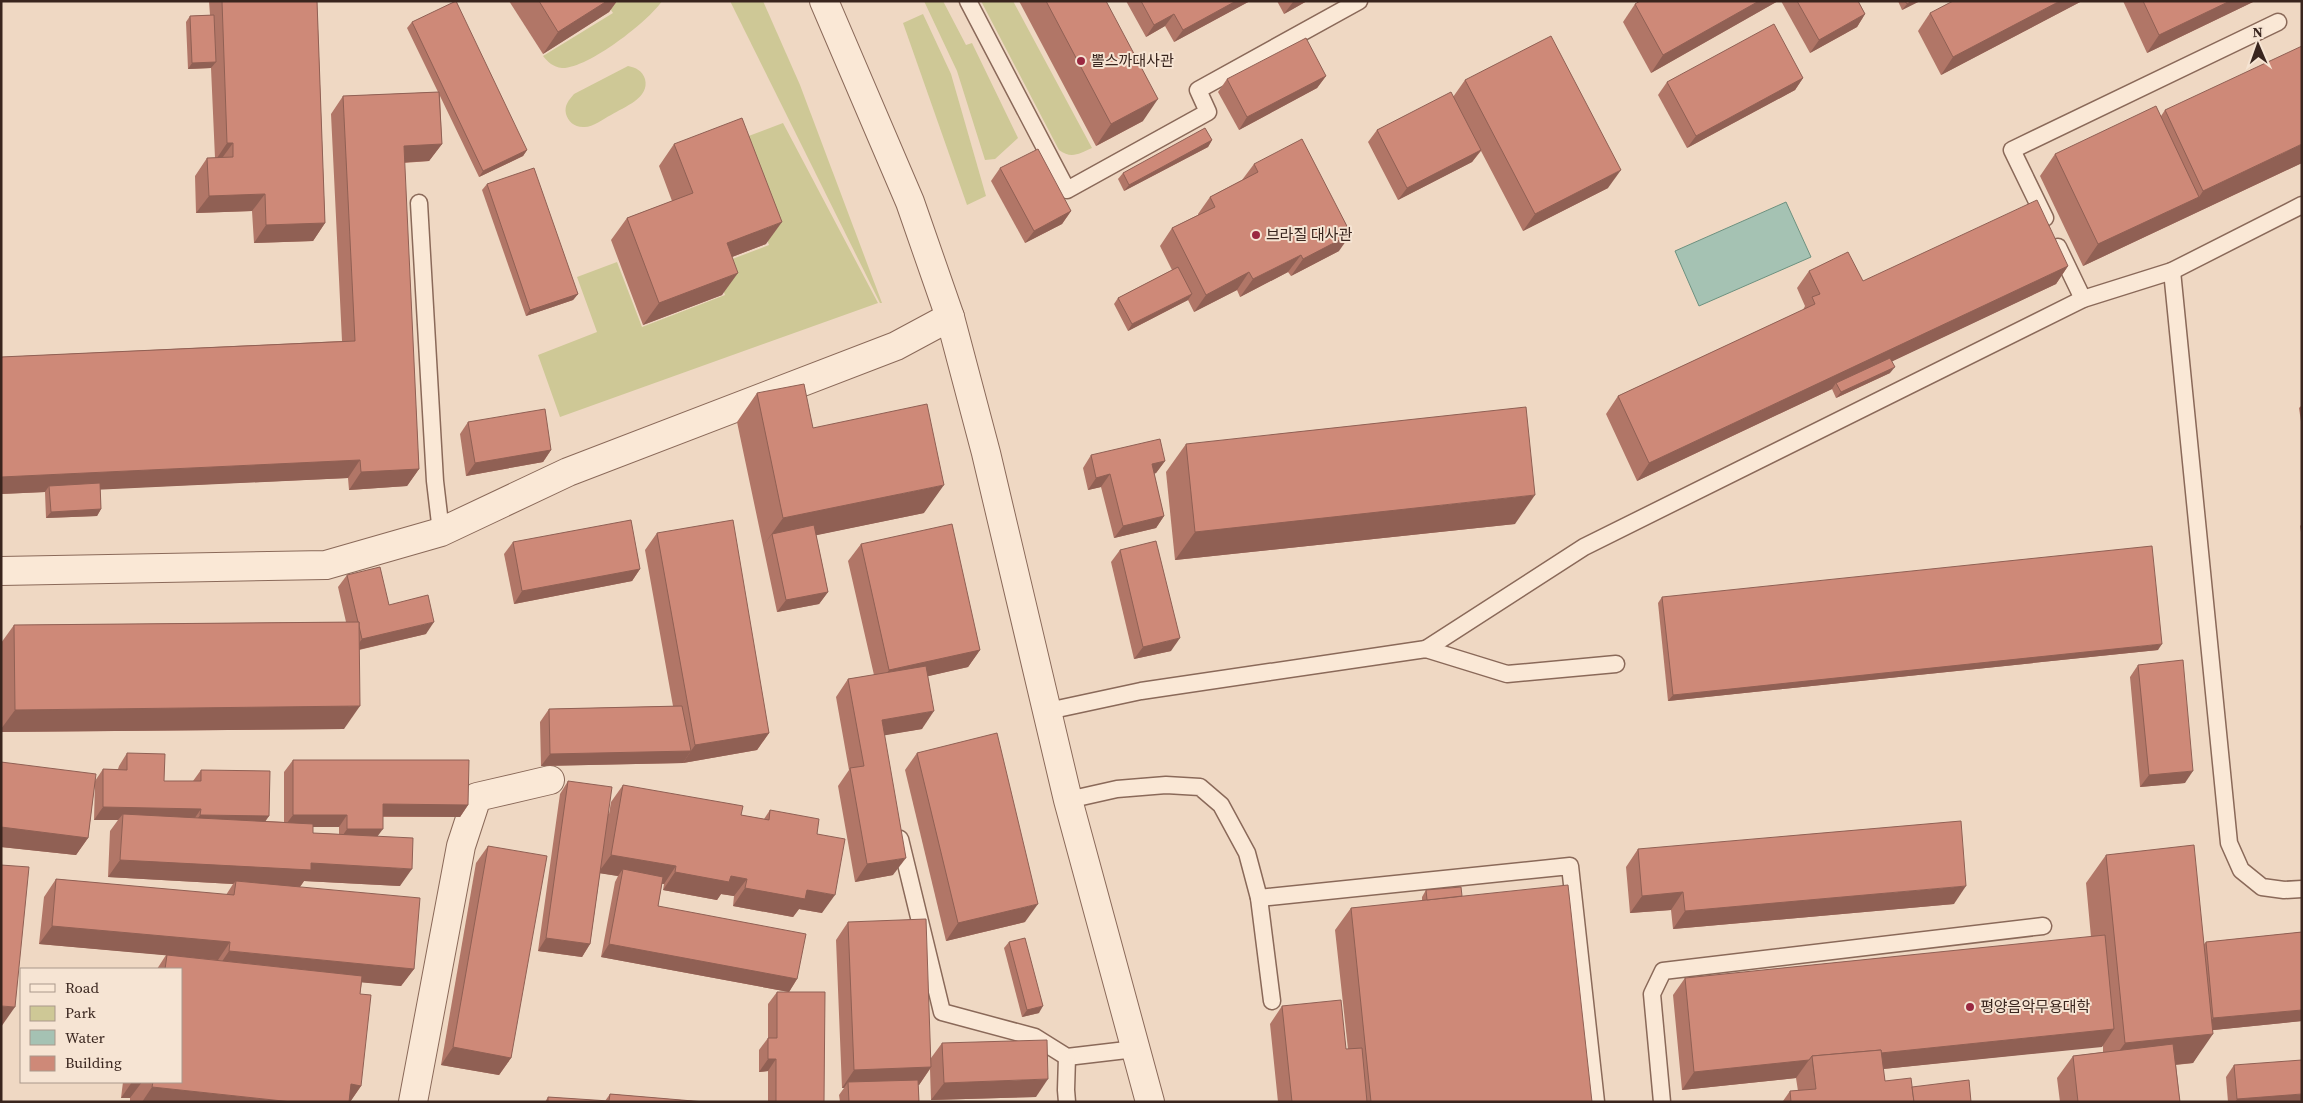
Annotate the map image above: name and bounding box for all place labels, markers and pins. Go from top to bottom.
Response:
place label: 뽈스까대사관 [1091,50,1174,71]
marker: 뽈스까대사관 [1075,55,1087,67]
place label: 브라질 대사관 [1266,224,1352,245]
marker: 브라질 대사관 [1250,229,1262,241]
place label: 평양음악무용대학 [1980,996,2091,1017]
marker: 평양음악무용대학 [1964,1001,1976,1013]

